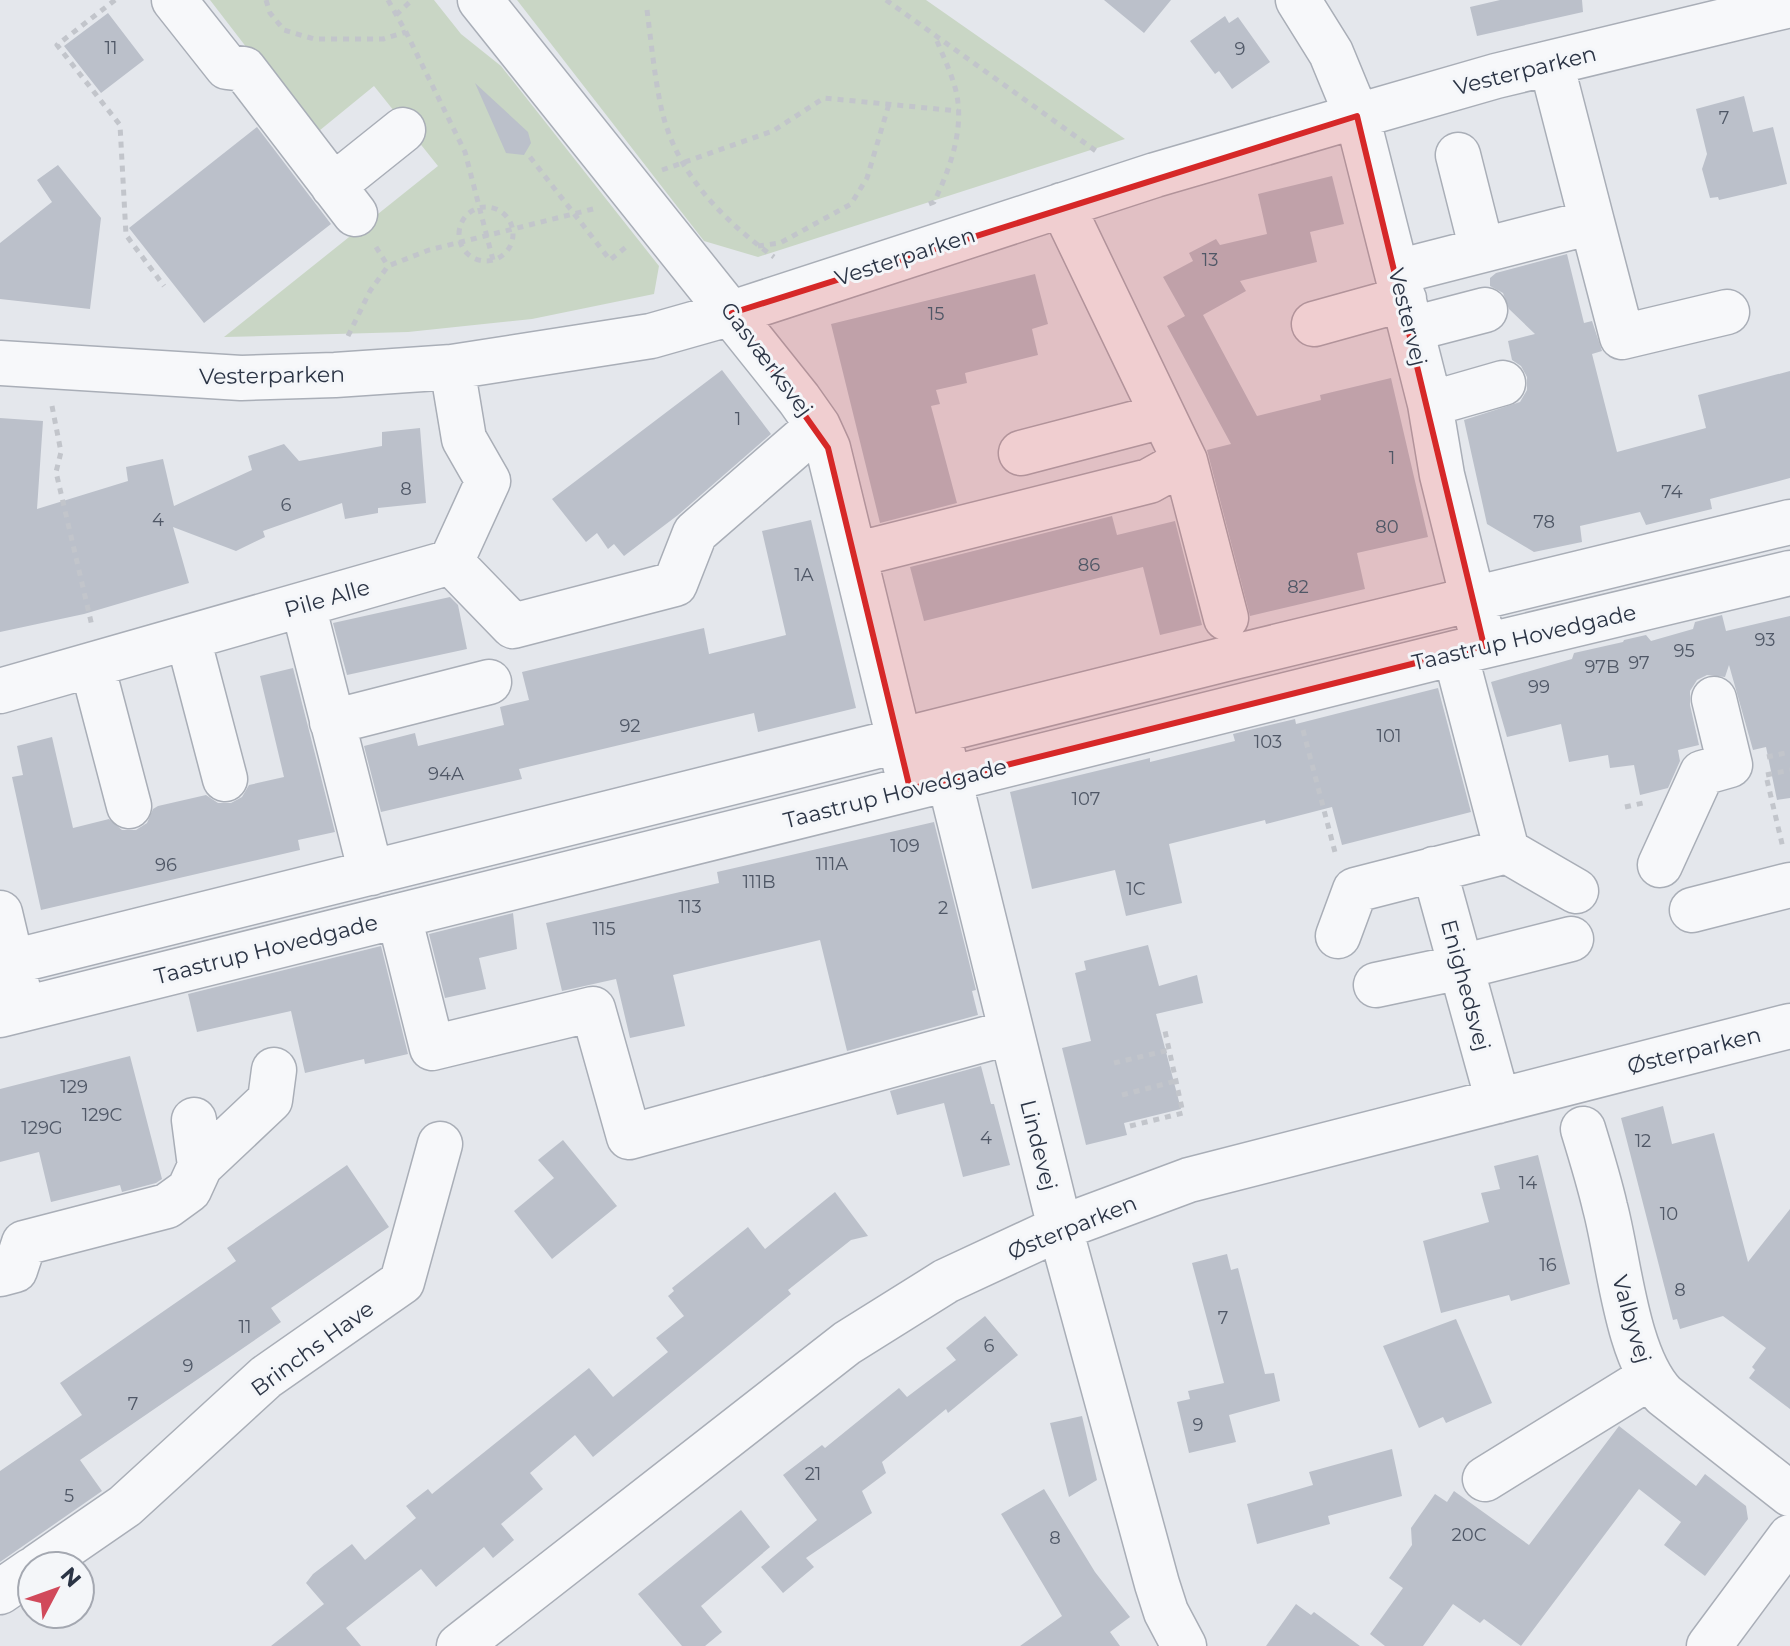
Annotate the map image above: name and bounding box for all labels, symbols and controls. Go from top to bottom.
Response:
house number: 11 [105,37,118,59]
house number: 9 [1235,38,1246,60]
street label: Vesterparken [1451,40,1599,101]
house number: 7 [1719,107,1729,129]
street label: Vesterparken [832,221,979,292]
house number: 13 [1202,249,1218,271]
street label: Vestervej [1382,265,1433,369]
street label: Gasværksvej [715,297,818,422]
house number: 15 [928,303,944,325]
street label: Vesterparken [199,361,345,390]
house number: 1 [735,408,741,430]
house number: 1 [1389,447,1395,469]
house number: 8 [400,478,412,500]
house number: 74 [1661,481,1683,503]
house number: 6 [281,494,292,516]
house number: 4 [152,509,164,531]
house number: 78 [1533,511,1555,533]
house number: 80 [1375,516,1399,538]
house number: 86 [1078,554,1100,576]
house number: 1A [794,564,814,586]
street label: Pile Alle [281,573,373,624]
house number: 82 [1287,576,1309,598]
street label: Taastrup Hovedgade [1409,599,1639,676]
house number: 93 [1755,629,1775,651]
house number: 95 [1673,640,1695,662]
house number: 97 [1628,652,1650,674]
house number: 97B [1585,656,1620,678]
house number: 99 [1528,676,1550,698]
house number: 92 [619,715,641,737]
house number: 101 [1377,725,1401,747]
house number: 103 [1254,731,1282,753]
street label: Taastrup Hovedgade [781,753,1010,834]
house number: 94A [428,763,464,785]
house number: 107 [1072,788,1100,810]
house number: 109 [890,835,920,857]
house number: 111A [816,853,848,875]
house number: 96 [155,854,177,876]
house number: 111B [742,871,776,893]
house number: 1C [1126,878,1146,900]
house number: 113 [678,896,702,918]
house number: 2 [938,897,948,919]
street label: Taastrup Hovedgade [152,909,381,990]
street label: Enighedsvej [1435,916,1496,1054]
house number: 115 [592,918,616,940]
street label: Østerparken [1624,1021,1764,1080]
house number: 129 [60,1076,88,1098]
street label: Lindevej [1014,1097,1063,1193]
house number: 129C [82,1104,122,1126]
house number: 129G [21,1117,63,1139]
house number: 4 [980,1127,992,1149]
house number: 12 [1635,1130,1651,1152]
house number: 14 [1519,1172,1537,1194]
street label: Østerparken [1004,1189,1141,1266]
house number: 10 [1660,1203,1678,1225]
house number: 16 [1539,1254,1557,1276]
street label: Valbyvej [1606,1272,1657,1366]
house number: 8 [1674,1279,1686,1301]
street label: Brinchs Have [246,1295,379,1402]
house number: 7 [1218,1307,1228,1329]
house number: 11 [239,1316,252,1338]
house number: 6 [984,1335,995,1357]
house number: 9 [183,1355,194,1377]
house number: 7 [128,1393,138,1415]
house number: 9 [1193,1414,1204,1436]
house number: 21 [805,1463,821,1485]
house number: 5 [64,1485,74,1507]
house number: 20C [1452,1524,1487,1546]
house number: 8 [1049,1527,1061,1549]
north arrow [16,1550,96,1630]
text: N [55,1562,87,1593]

